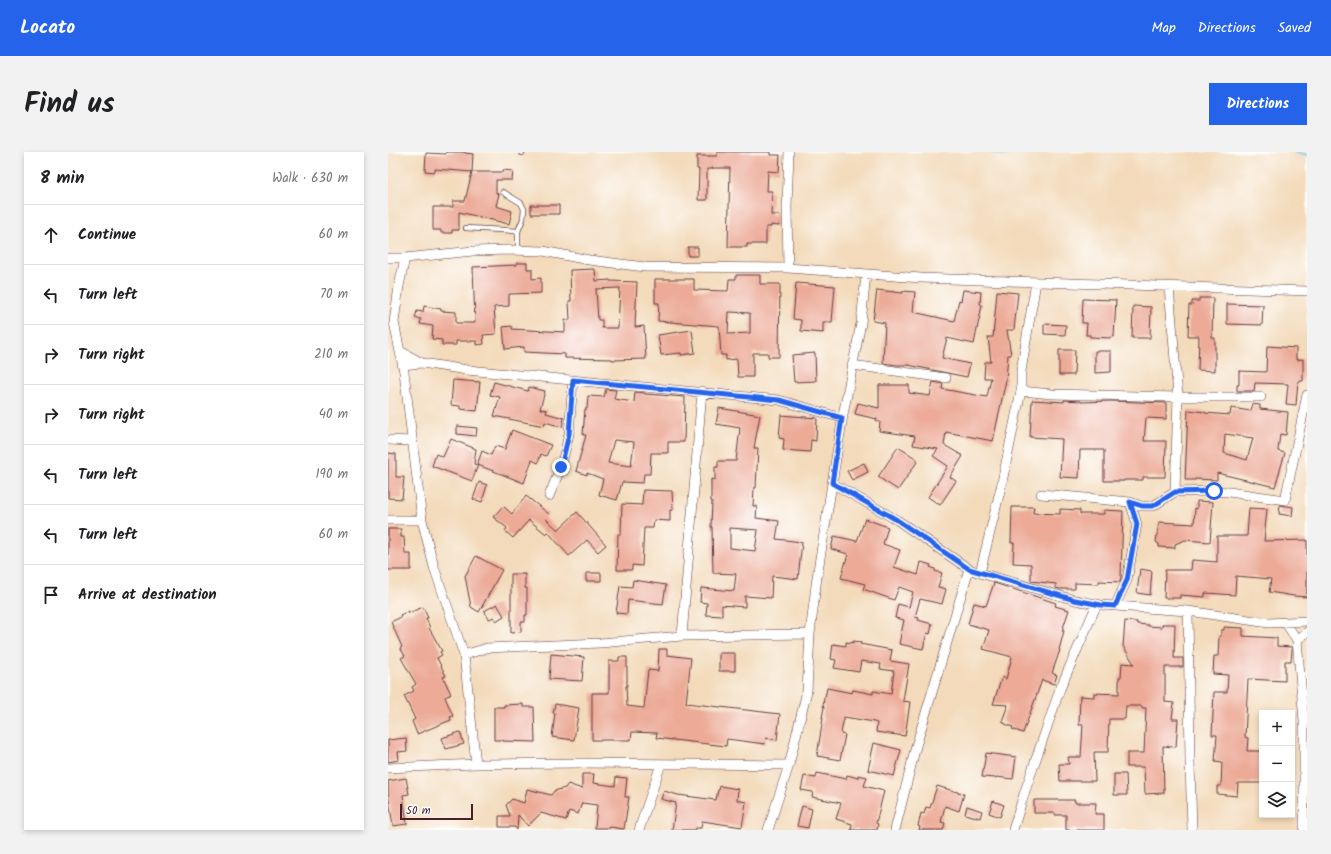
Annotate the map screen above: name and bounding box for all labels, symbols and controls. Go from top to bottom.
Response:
text: Locato [20,13,75,43]
text: Map [1151,17,1176,39]
text: Directions [1198,17,1256,39]
text: Saved [1278,17,1311,39]
text: Find us [24,82,115,127]
button: Directions [1209,83,1307,125]
text: 8 min [40,165,84,192]
text: Walk · 630 m [272,168,348,189]
text: Continue [78,223,136,247]
icon: ahead [40,224,62,246]
text: 60 m [319,224,348,245]
text: Turn left [78,283,138,307]
icon: left [40,284,62,306]
text: 70 m [320,284,348,305]
text: Turn right [78,343,145,367]
icon: right [40,344,62,366]
text: 210 m [314,344,348,365]
text: Turn right [78,403,145,427]
icon: right [40,404,62,426]
text: 40 m [319,404,348,425]
route end [552,458,570,476]
text: Turn left [78,463,138,487]
icon: left [40,464,62,486]
text: 190 m [316,464,348,485]
route start [1205,482,1223,500]
text: Turn left [78,523,138,547]
icon: left [40,524,62,546]
text: 60 m [319,524,348,545]
text: Arrive at destination [78,583,217,607]
icon: arrive [40,584,62,606]
map controls [1259,710,1295,818]
button: + [1259,710,1295,746]
button: − [1259,746,1295,782]
button: layers [1259,782,1295,818]
scale bar [400,802,473,821]
text: 50 m [406,802,431,820]

